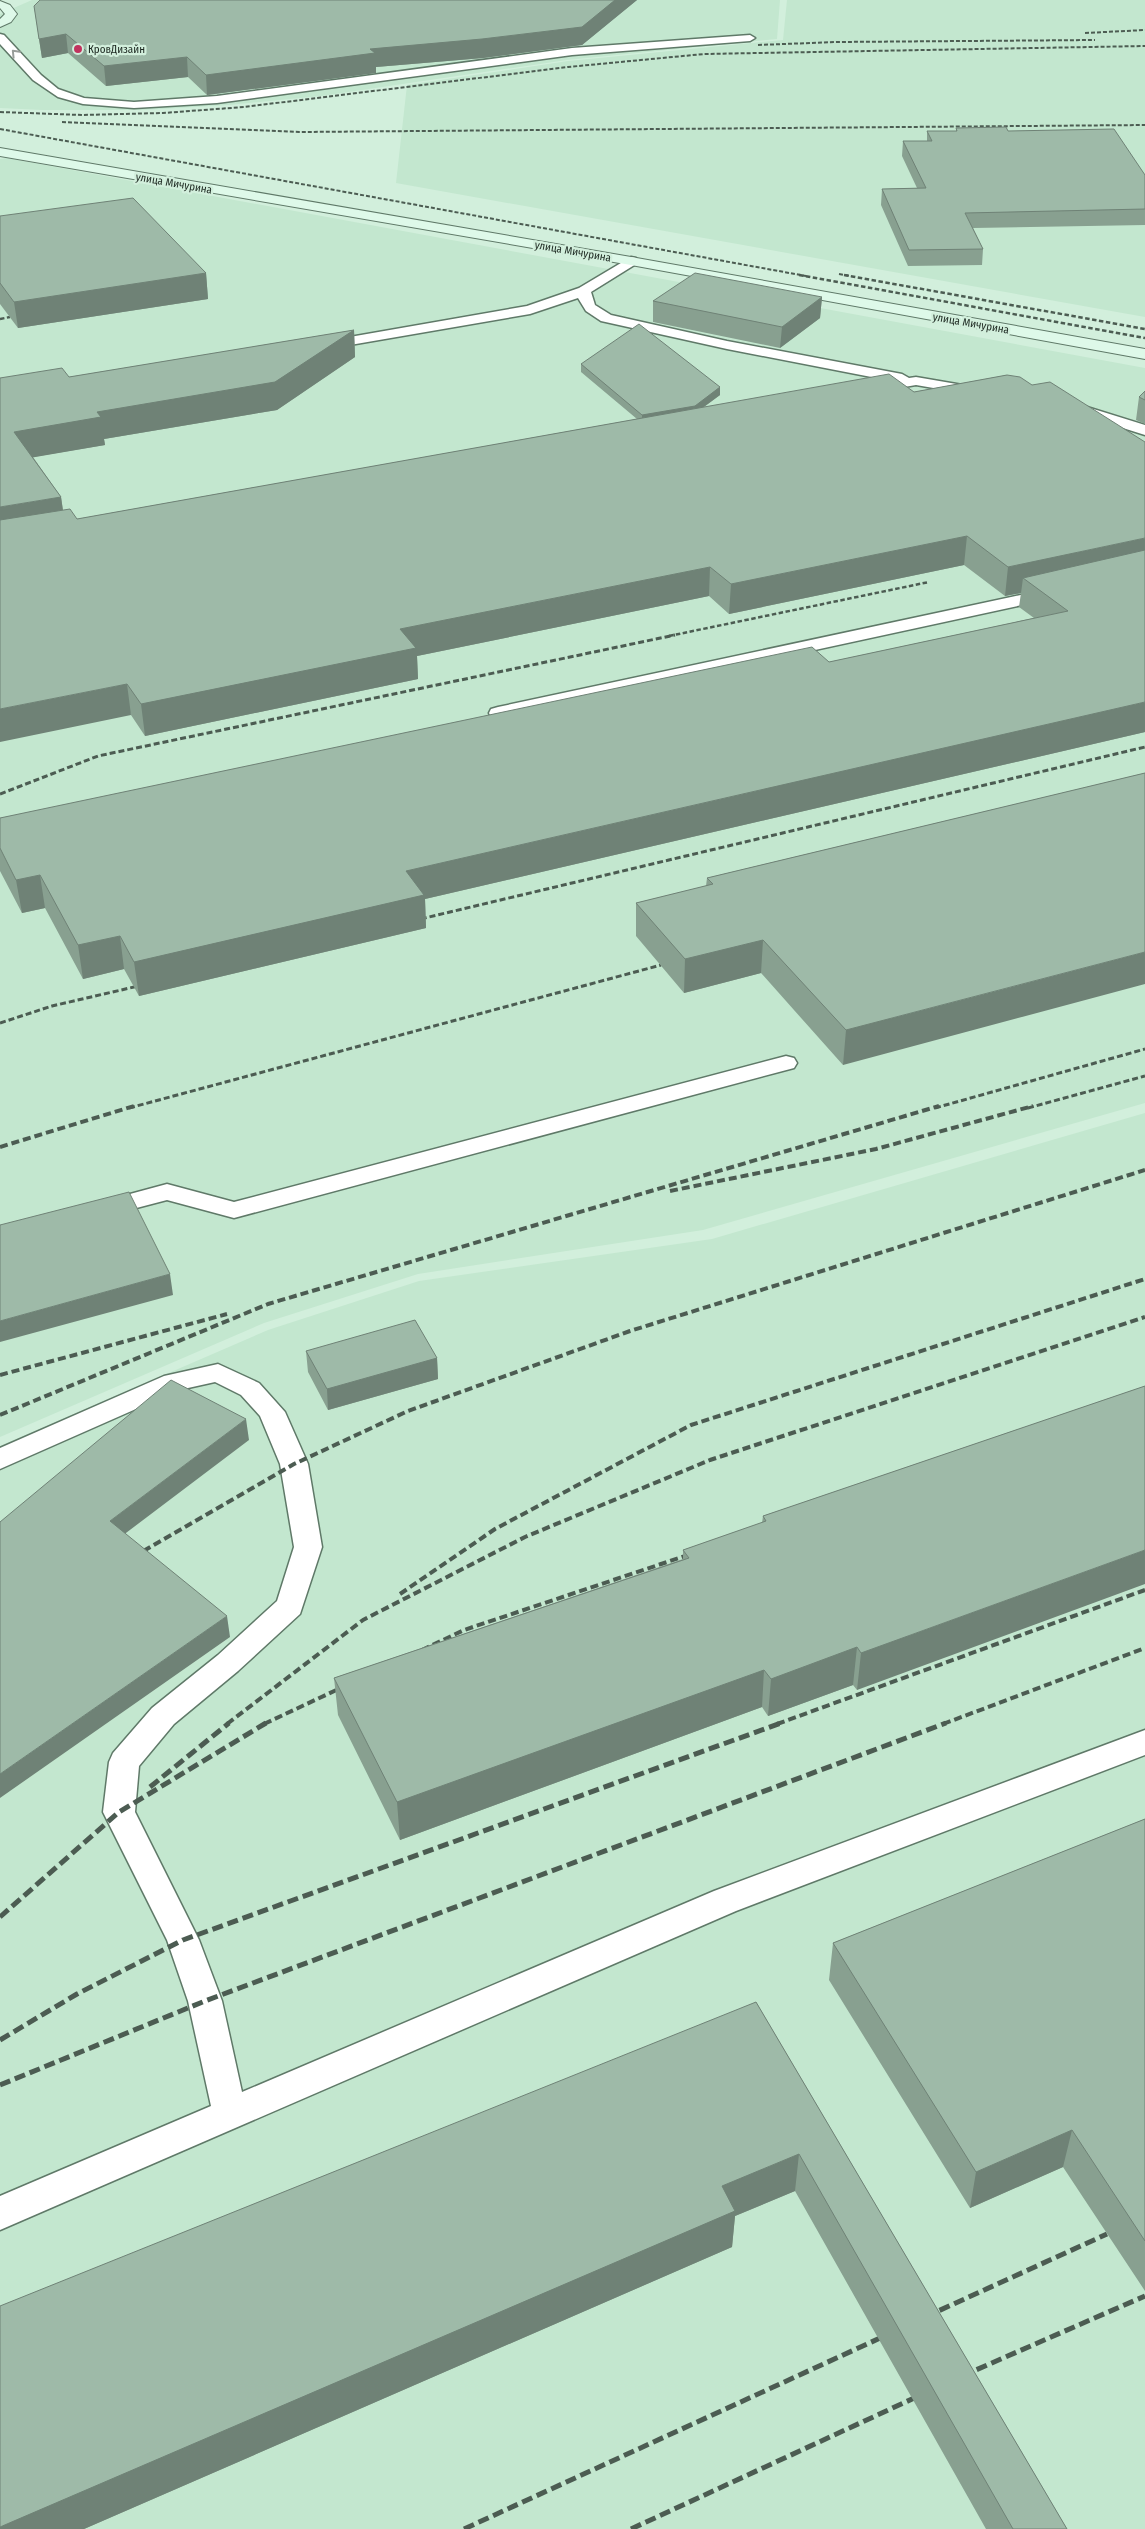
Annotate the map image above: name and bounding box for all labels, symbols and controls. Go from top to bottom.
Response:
marker: КровДизайн [72,43,84,55]
place label: КровДизайн [88,43,145,56]
one-way arrow [12,50,21,59]
street label: улица Мичурина [135,170,213,197]
street label: улица Мичурина [534,238,612,265]
street label: улица Мичурина [932,310,1010,337]

